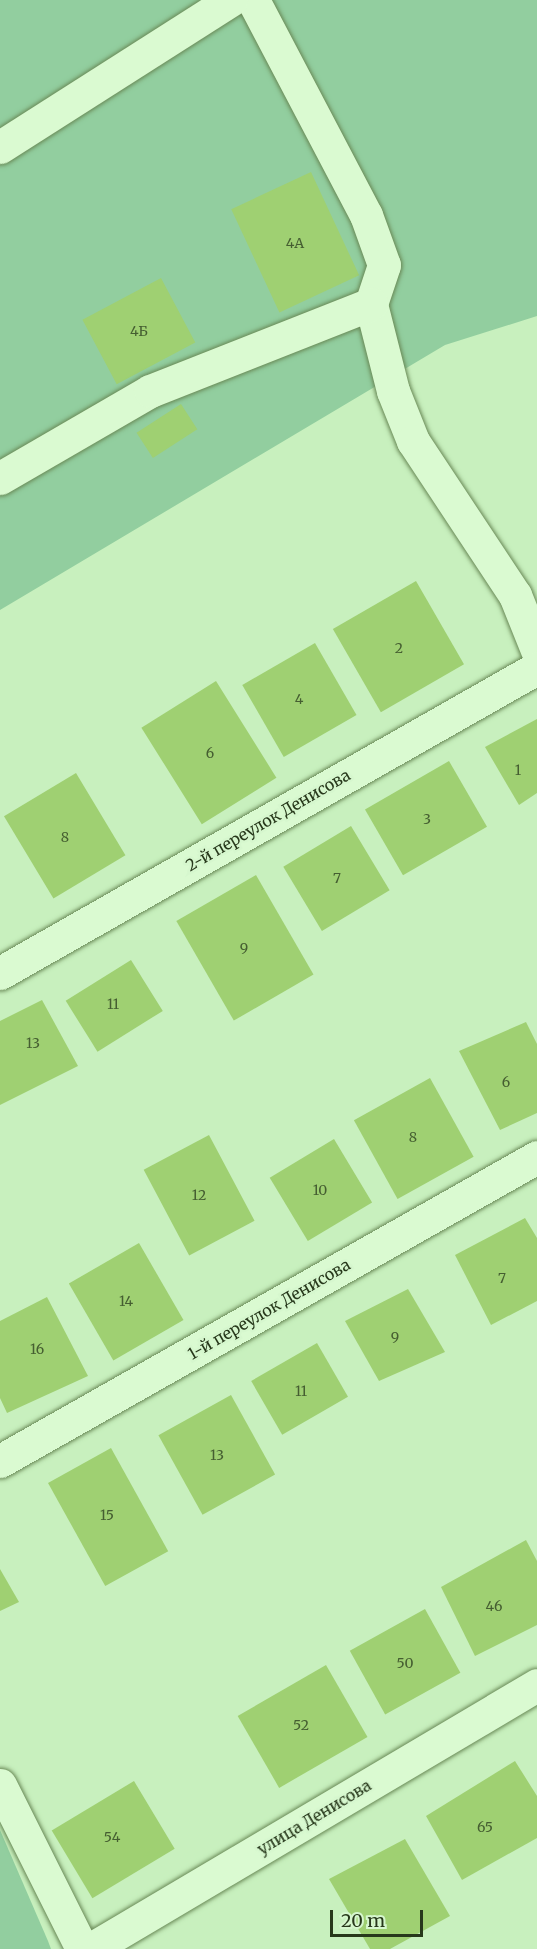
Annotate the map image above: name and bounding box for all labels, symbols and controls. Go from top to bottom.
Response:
house number: 4А [286,235,304,251]
house number: 4Б [130,323,148,339]
house number: 2 [395,640,403,656]
house number: 4 [295,691,303,707]
house number: 6 [206,745,214,761]
house number: 1 [515,762,521,778]
street label: 2-й переулок Денисова [182,765,354,875]
house number: 3 [423,811,431,827]
house number: 8 [61,829,69,845]
house number: 7 [333,870,341,886]
house number: 9 [240,940,248,956]
house number: 11 [107,996,119,1012]
house number: 13 [26,1035,40,1051]
house number: 6 [502,1074,510,1090]
house number: 8 [409,1129,417,1145]
house number: 10 [313,1182,327,1198]
house number: 12 [192,1187,206,1203]
street label: 1-й переулок Денисова [184,1255,354,1363]
house number: 7 [498,1270,506,1286]
house number: 14 [119,1293,133,1309]
house number: 9 [391,1329,399,1345]
house number: 16 [30,1341,44,1357]
house number: 11 [295,1383,307,1399]
house number: 13 [210,1447,224,1463]
house number: 15 [100,1507,114,1523]
house number: 46 [486,1598,502,1614]
house number: 50 [397,1655,413,1671]
house number: 52 [293,1717,309,1733]
street label: улица Денисова [254,1775,374,1859]
house number: 65 [477,1819,493,1835]
house number: 54 [104,1829,120,1845]
scale bar [333,1898,426,1936]
text: 20 m [341,1909,385,1932]

